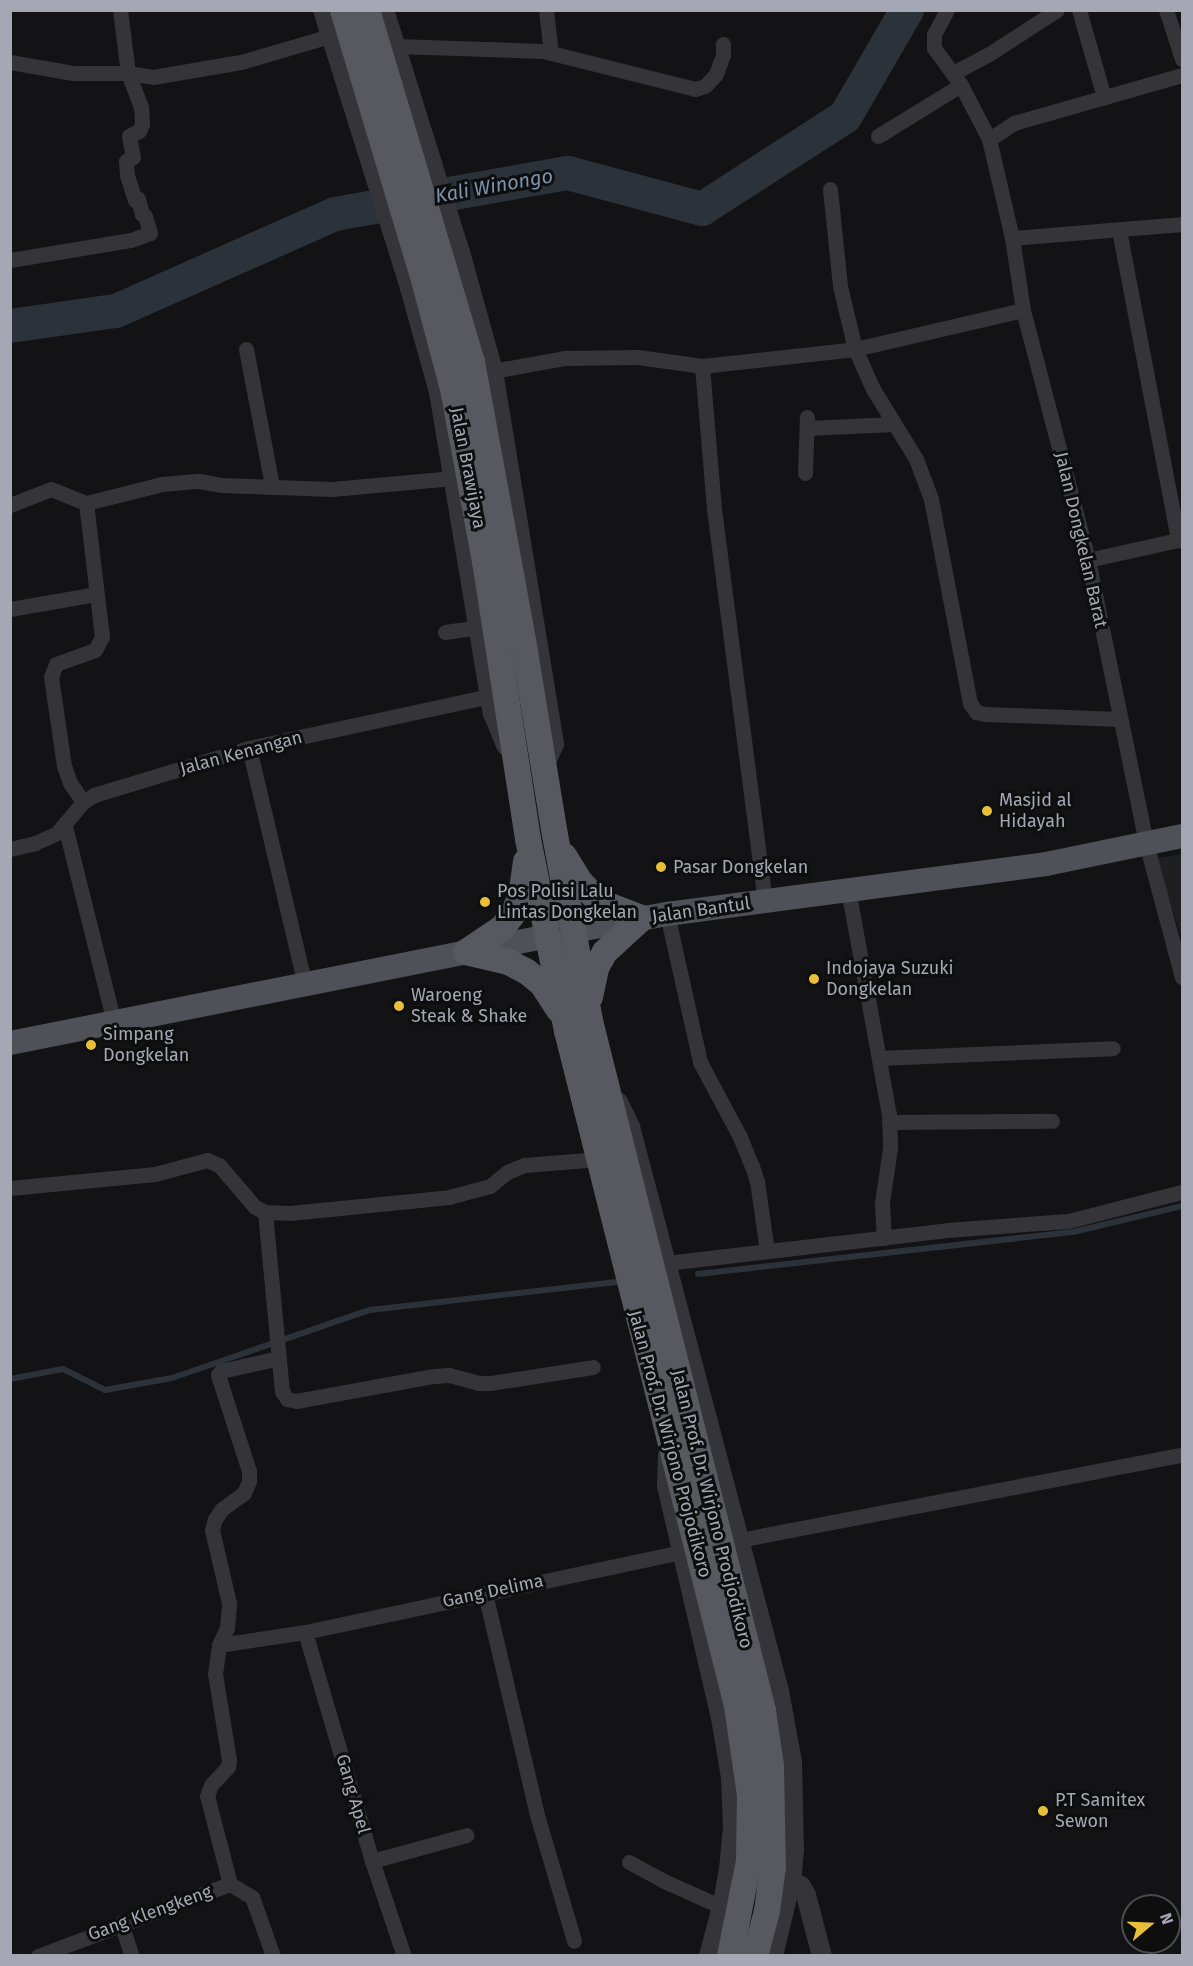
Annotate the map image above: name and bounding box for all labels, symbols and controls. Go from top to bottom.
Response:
water label: Kali Winongo [433,164,555,208]
street label: Jalan Brawijaya [446,405,490,531]
street label: Jalan Dongkelan Barat [1050,450,1112,630]
street label: Jalan Kenangan [177,726,305,780]
place label: Masjid al Hidayah [999,790,1072,832]
marker: Masjid al Hidayah [980,804,994,818]
place label: Pasar Dongkelan [673,856,808,878]
marker: Pasar Dongkelan [654,860,668,874]
place label: Pos Polisi Lalu Lintas Dongkelan [497,881,637,924]
street label: Jalan Bantul [651,892,751,928]
marker: Pos Polisi Lalu Lintas Dongkelan [478,895,492,909]
place label: Indojaya Suzuki Dongkelan [826,958,954,1000]
marker: Indojaya Suzuki Dongkelan [807,972,821,986]
place label: Waroeng Steak & Shake [411,985,527,1028]
marker: Waroeng Steak & Shake [392,999,406,1013]
place label: Simpang Dongkelan [103,1024,189,1066]
marker: Simpang Dongkelan [84,1038,98,1052]
street label: Jalan Prof. Dr. Wirjono Projodikoro [624,1308,716,1580]
street label: Jalan Prof. Dr. Wirjono Prodjodikoro [667,1367,757,1651]
street label: Gang Delima [440,1570,546,1612]
street label: Gang Apel [331,1752,375,1836]
place label: P.T Samitex Sewon [1055,1790,1145,1832]
marker: P.T Samitex Sewon [1036,1804,1050,1818]
street label: Gang Klengkeng [85,1881,215,1945]
north arrow [1121,1894,1181,1954]
text: N [1156,1911,1177,1927]

